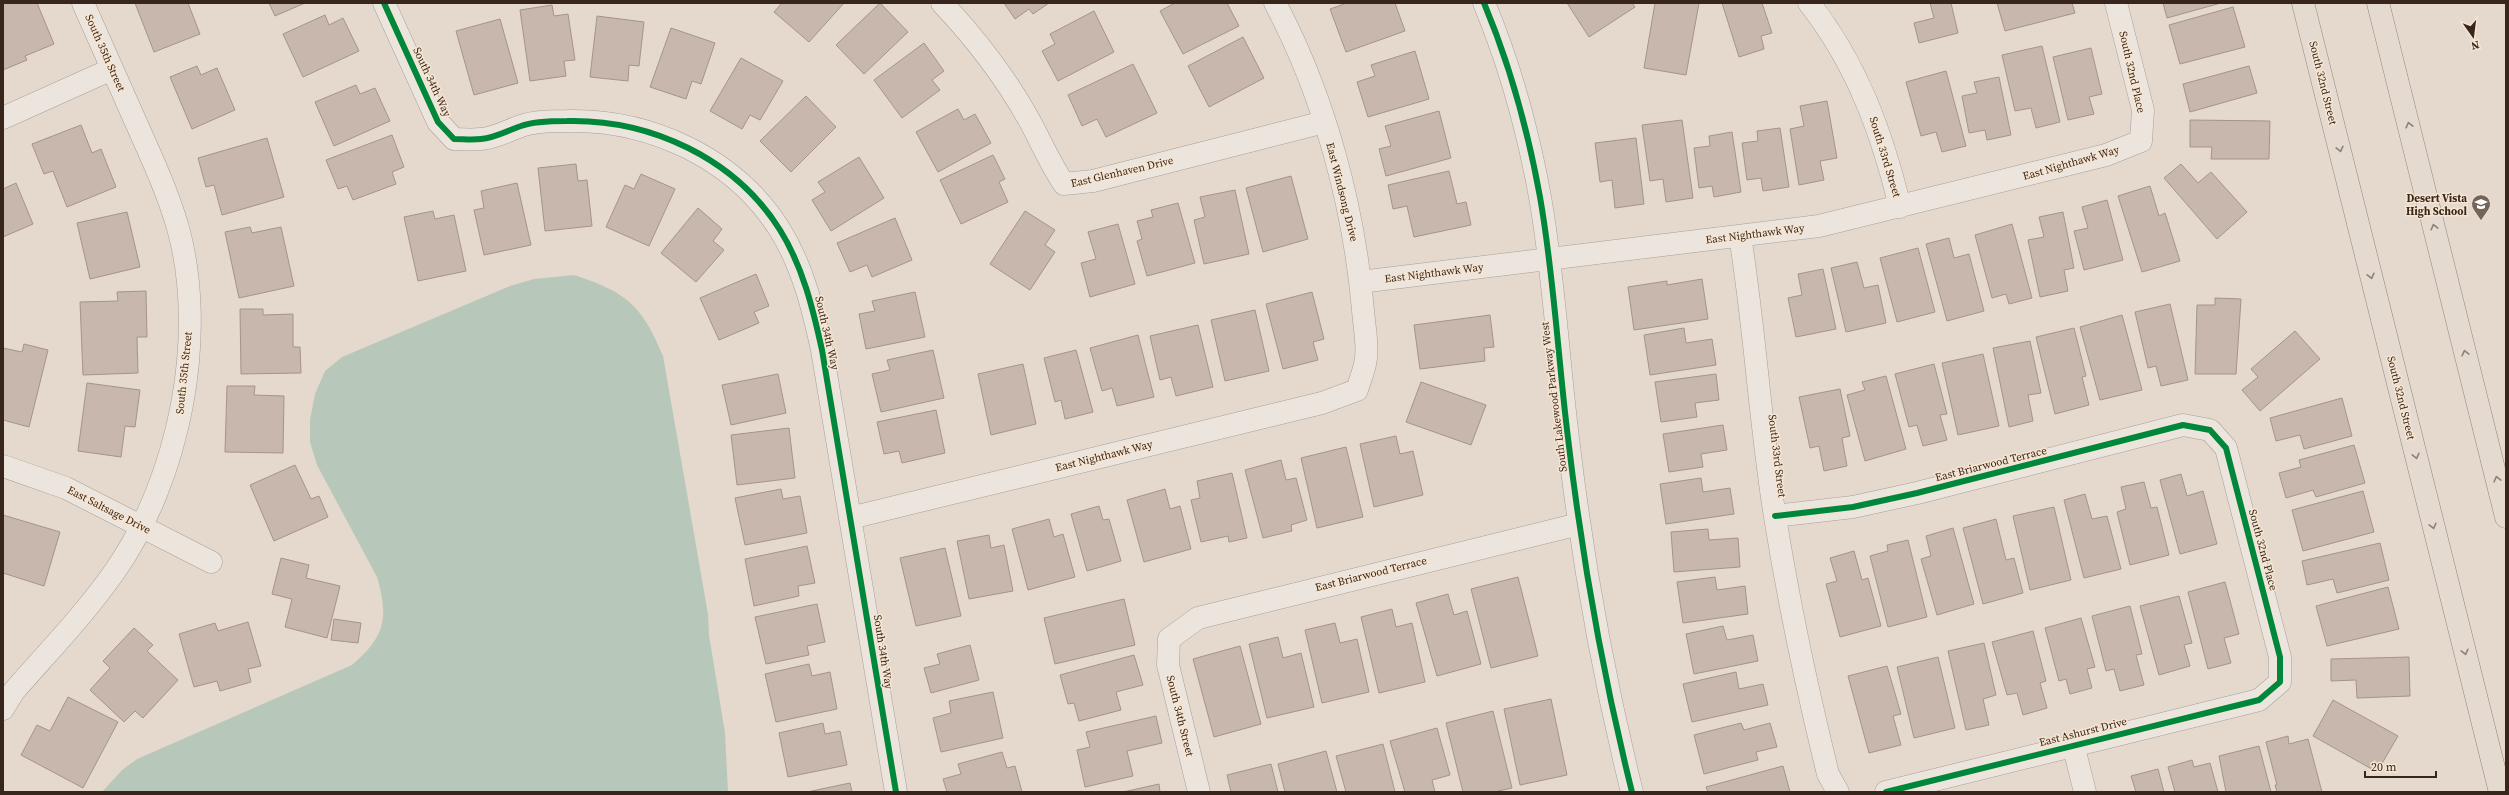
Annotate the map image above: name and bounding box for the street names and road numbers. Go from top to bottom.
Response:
street label: South 35th Street [81,12,129,94]
street label: South 32nd Place [2115,30,2149,115]
street label: South 32nd Street [2305,40,2341,127]
street label: South 34th Way [409,45,455,120]
street label: South 33rd Street [1866,115,1905,200]
street label: East Windsong Drive [1322,141,1362,243]
street label: East Nighthawk Way [2021,142,2121,184]
street label: East Glenhaven Drive [1069,153,1175,191]
street label: East Nighthawk Way [1705,220,1806,248]
street label: East Nighthawk Way [1384,259,1485,287]
street label: South 34th Way [811,295,843,372]
street label: South Lakewood Parkway West [1537,321,1571,473]
street label: South 35th Street [172,331,196,415]
street label: South 32nd Street [2383,355,2419,442]
street label: South 33rd Street [1764,414,1790,499]
street label: East Nighthawk Way [1054,437,1154,475]
street label: East Briarwood Terrace [1934,443,2049,485]
street label: East Saltsage Drive [65,482,154,538]
street label: South 32nd Place [2245,508,2281,593]
street label: East Briarwood Terrace [1314,553,1429,595]
street label: South 34th Way [870,614,896,691]
street label: South 34th Street [1163,674,1197,758]
street label: East Ashurst Drive [2037,714,2129,750]

